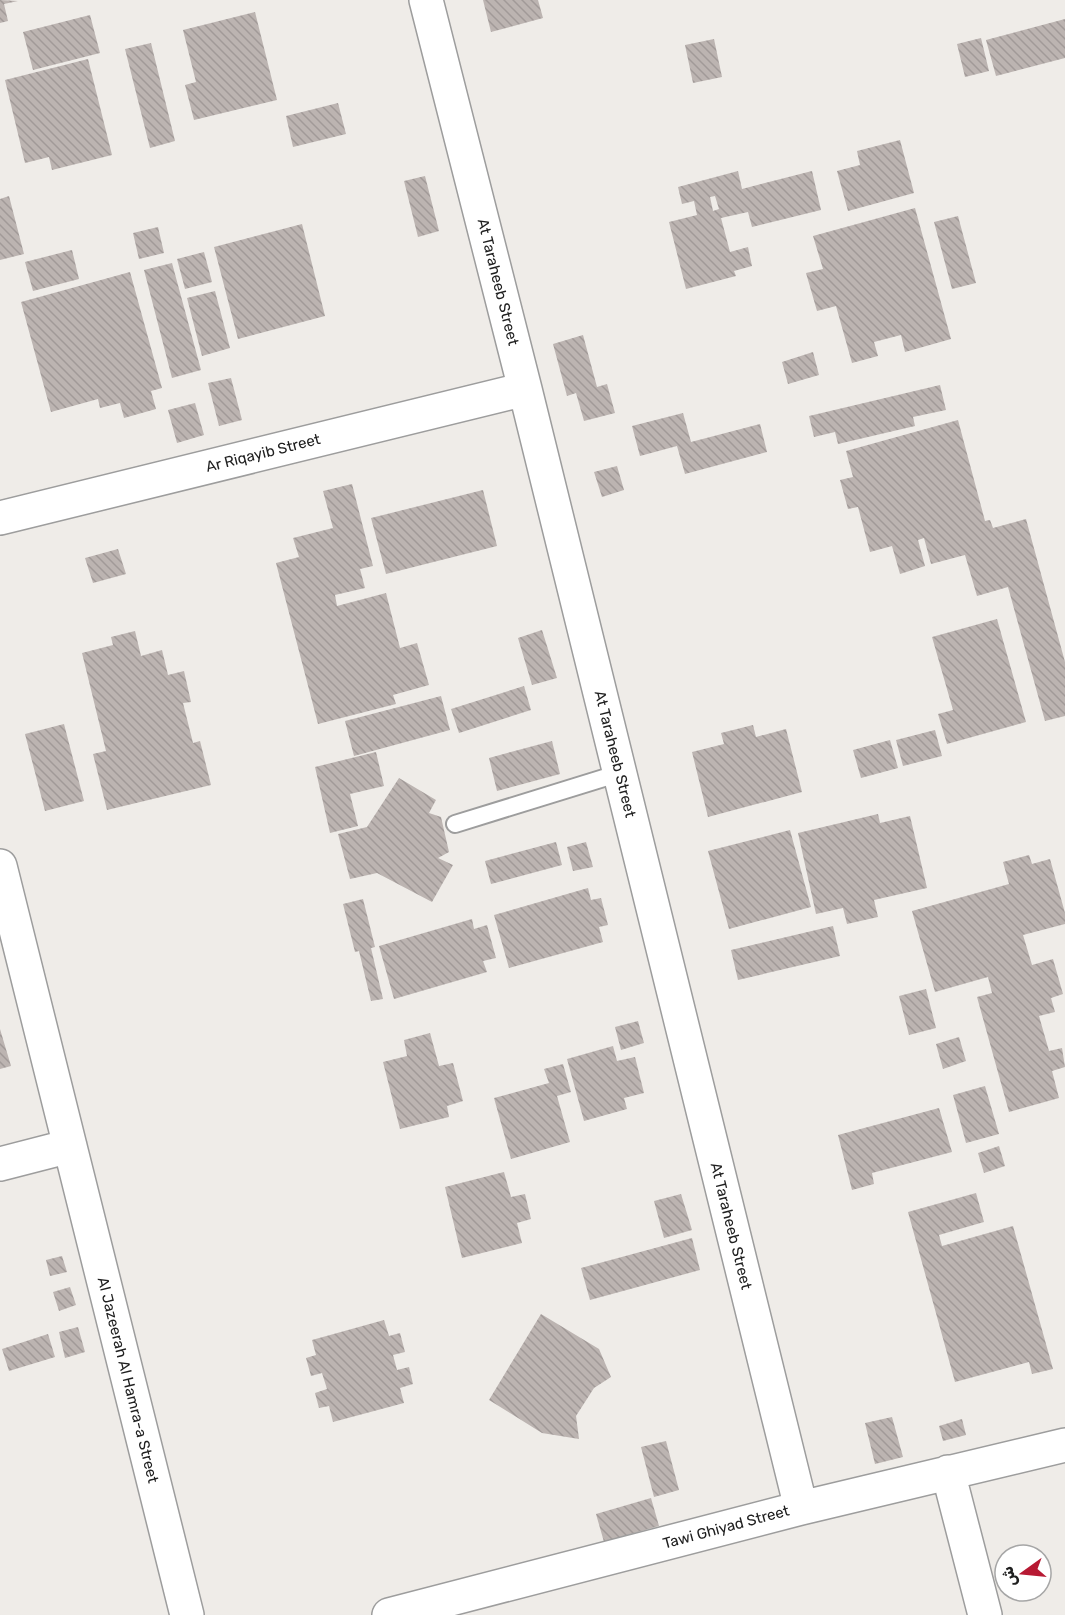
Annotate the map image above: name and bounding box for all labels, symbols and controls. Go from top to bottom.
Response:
street label: At Taraheeb Street [474,217,523,347]
street label: Ar Riqayib Street [204,430,322,476]
street label: At Taraheeb Street [591,689,640,819]
street label: At Taraheeb Street [707,1161,756,1291]
street label: Al Jazeerah Al Hamra-a Street [94,1275,162,1485]
street label: Tawi Ghiyad Street [661,1501,791,1553]
north arrow [993,1543,1053,1603]
text: ش [997,1564,1021,1589]

